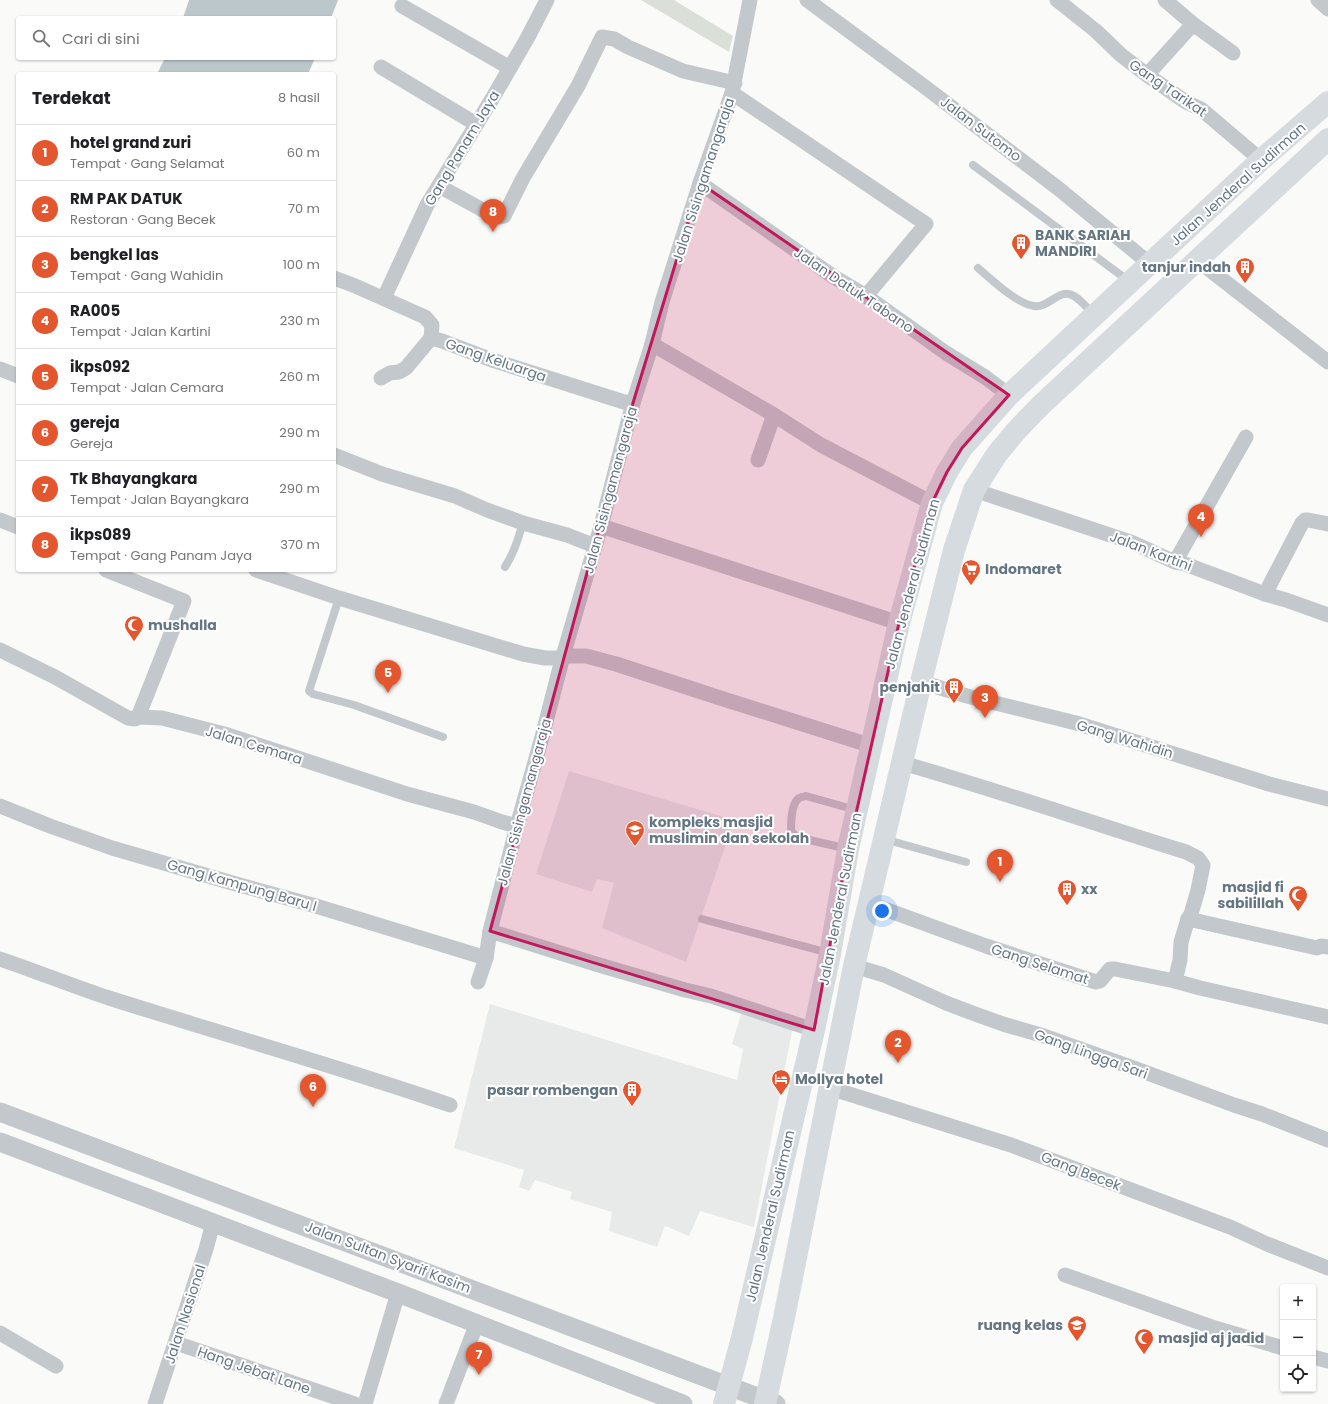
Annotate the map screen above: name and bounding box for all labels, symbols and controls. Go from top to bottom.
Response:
search box [16,16,336,60]
icon: search [30,27,52,49]
text: Cari di sini [62,28,140,49]
street label: Gang Tarikat [1125,55,1211,121]
text: Terdekat [32,86,111,110]
street label: Gang Panam Jaya [420,87,504,209]
text: 8 hasil [278,88,320,107]
street label: Jalan Sutomo [936,92,1026,166]
street label: Jalan Sisingamangaraja [667,95,739,265]
street label: Jalan Jenderal Sudirman [1166,118,1310,250]
text: hotel grand zuri [70,132,191,153]
text: 1 [43,143,47,162]
text: 60 m [287,143,320,162]
text: Tempat · Gang Selamat [70,154,225,173]
text: RM PAK DATUK [70,188,183,209]
text: 2 [41,199,49,218]
text: 70 m [288,199,320,218]
pin: 8 [480,199,506,232]
text: Restoran · Gang Becek [70,210,216,229]
place label: BANK SARIAH MANDIRI [1035,225,1131,261]
building icon: BANK SARIAH MANDIRI [1010,232,1032,260]
street label: Jalan Datuk Tabano [790,242,918,338]
text: bengkel las [70,244,159,265]
text: 3 [41,255,49,274]
text: 100 m [283,255,320,274]
building icon: tanjur indah [1234,256,1256,284]
place label: tanjur indah [1142,257,1231,277]
text: Tempat · Gang Wahidin [70,266,223,285]
text: RA005 [70,300,120,321]
text: 4 [41,311,49,330]
text: 230 m [280,311,320,330]
text: Tempat · Jalan Kartini [70,322,211,341]
street label: Gang Keluarga [443,333,549,387]
text: ikps092 [70,356,130,377]
text: 5 [41,367,49,386]
text: 260 m [279,367,320,386]
text: Tempat · Jalan Cemara [70,378,224,397]
street label: Jalan Sisingamangaraja [578,404,642,576]
text: gereja [70,412,120,433]
text: 6 [41,423,49,442]
text: 290 m [279,423,320,442]
text: Gereja [70,434,113,453]
text: Tk Bhayangkara [70,468,198,489]
text: 7 [42,479,48,498]
text: 290 m [279,479,320,498]
text: Tempat · Jalan Bayangkara [70,490,249,509]
street label: Jalan Jenderal Sudirman [880,497,944,671]
pin: 4 [1188,504,1214,537]
text: ikps089 [70,524,131,545]
street label: Jalan Kartini [1107,526,1195,576]
text: 8 [41,535,49,554]
text: 370 m [280,535,320,554]
text: Tempat · Gang Panam Jaya [70,546,252,565]
supermarket icon: Indomaret [960,558,982,586]
place label: Indomaret [985,559,1062,579]
mosque icon: mushalla [123,614,145,642]
place label: mushalla [148,615,217,635]
pin: 5 [375,660,401,693]
building icon: penjahit [943,676,965,704]
place label: penjahit [880,677,940,697]
pin: 3 [972,685,998,718]
street label: Gang Wahidin [1074,715,1176,763]
street label: Jalan Sisingamangaraja [492,716,556,888]
street label: Jalan Cemara [203,721,305,769]
street label: Jalan Jenderal Sudirman [813,811,867,987]
place label: kompleks masjid muslimin dan sekolah [649,812,809,848]
school or university icon: kompleks masjid muslimin dan sekolah [624,819,646,847]
pin: 1 [987,849,1013,882]
street label: Gang Kampung Baru I [165,854,319,916]
place label: masjid fi sabilillah [1218,877,1284,913]
building icon: xx [1056,878,1078,906]
place label: xx [1081,879,1098,899]
mosque icon: masjid fi sabilillah [1287,884,1309,912]
your location [872,901,892,921]
street label: Gang Selamat [989,939,1091,989]
street label: Gang Lingga Sari [1031,1024,1151,1084]
pin: 2 [885,1030,911,1063]
hotel icon: Mollya hotel [770,1068,792,1096]
place label: Mollya hotel [795,1069,883,1089]
pin: 6 [300,1074,326,1107]
building icon: pasar rombengan [621,1079,643,1107]
place label: pasar rombengan [487,1080,618,1100]
street label: Jalan Jenderal Sudirman [740,1128,800,1304]
street label: Gang Becek [1038,1147,1125,1196]
street label: Jalan Sultan Syarif Kasim [302,1216,474,1298]
street label: Jalan Nasional [160,1262,210,1366]
map controls [1280,1284,1316,1392]
button: + [1280,1284,1316,1320]
school or university icon: ruang kelas [1066,1314,1088,1342]
place label: ruang kelas [977,1315,1063,1335]
button: − [1280,1320,1316,1356]
mosque icon: masjid aj jadid [1133,1327,1155,1355]
place label: masjid aj jadid [1158,1328,1264,1348]
street label: Hang Jebat Lane [195,1341,313,1399]
pin: 7 [466,1342,492,1375]
button: locate [1280,1356,1316,1392]

